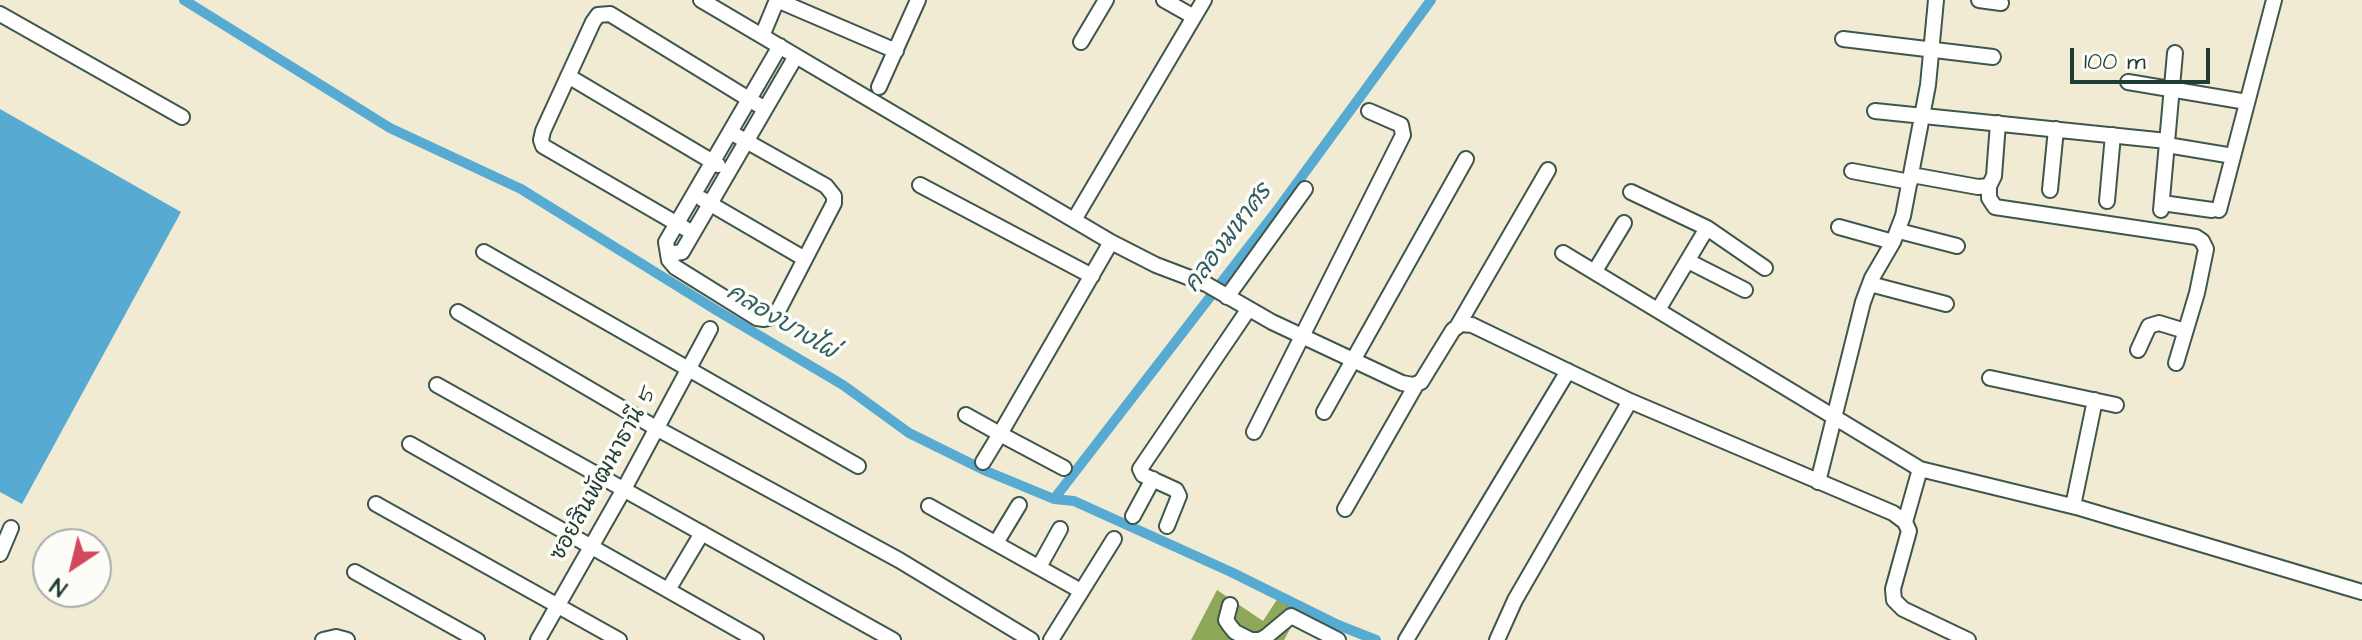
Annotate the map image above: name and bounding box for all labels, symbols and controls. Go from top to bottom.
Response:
scale bar [2074,32,2214,82]
text: 100 m [2084,45,2146,79]
water label: คลองมหาศร [1179,179,1279,299]
water label: คลองบางไผ่ [721,279,841,367]
street label: ซอยสินพัฒนาธานี 5 [546,382,664,566]
north arrow [32,528,112,608]
text: N [45,570,74,603]

